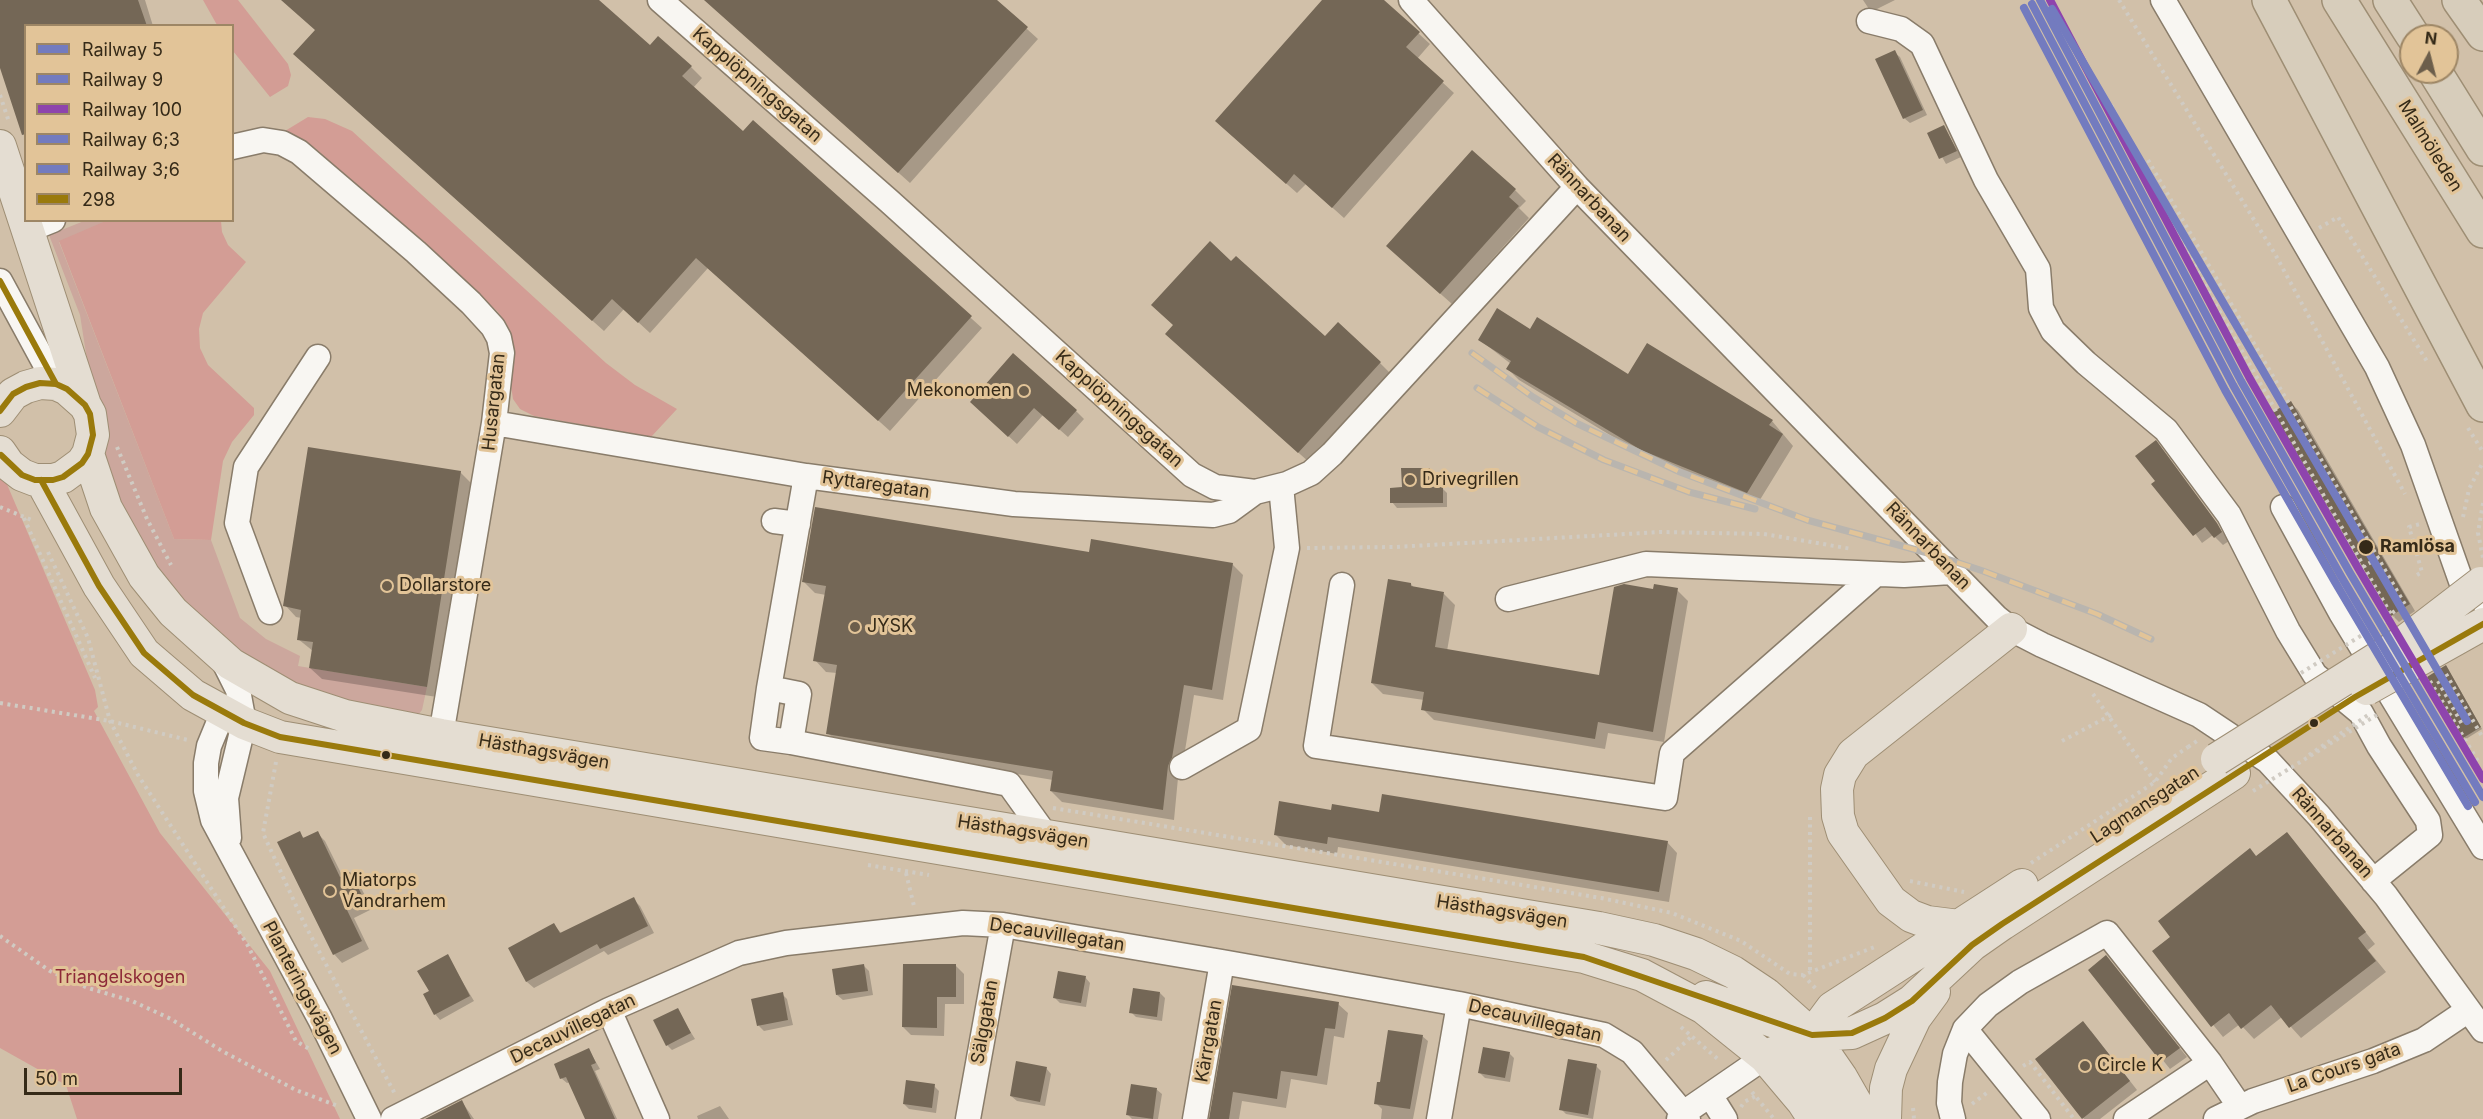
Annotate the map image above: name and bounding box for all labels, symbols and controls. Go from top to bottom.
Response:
street label: Kapplöpningsgatan [688,23,826,147]
legend [24,24,234,222]
north arrow [2399,24,2459,84]
text: N [2424,27,2438,49]
text: Railway 5 [82,39,163,60]
text: Railway 9 [82,69,163,90]
street label: Malmöleden [2393,96,2467,196]
text: Railway 100 [82,99,182,120]
text: Railway 6;3 [82,129,180,150]
street label: Rännarbanan [1543,149,1635,247]
text: Railway 3;6 [82,159,180,180]
text: 298 [82,189,115,210]
street label: Kapplöpningsgatan [1051,346,1187,472]
street label: Husargatan [478,352,510,452]
place label: Mekonomen [907,380,1012,402]
marker: Mekonomen [1017,384,1031,398]
street label: Ryttaregatan [821,467,931,503]
place label: Drivegrillen [1422,469,1519,491]
marker: Drivegrillen [1403,473,1417,487]
street label: Rännarbanan [1881,498,1975,594]
place label: Ramlösa [2380,536,2455,558]
marker: Ramlösa [2357,538,2375,556]
place label: Dollarstore [399,575,491,597]
marker: Dollarstore [380,579,394,593]
place label: JYSK [867,616,913,638]
marker: JYSK [848,620,862,634]
unlabelled marker [2308,717,2320,729]
street label: Hästhagsvägen [477,730,611,774]
unlabelled marker [380,749,392,761]
street label: Lagmansgatan [2087,762,2203,848]
street label: Rännarbanan [2287,783,2377,883]
street label: Hästhagsvägen [956,811,1090,853]
place label: Miatorps Vandrarhem [342,870,446,912]
marker: Miatorps Vandrarhem [323,884,337,898]
street label: Hästhagsvägen [1435,891,1569,933]
street label: Decauvillegatan [988,914,1126,956]
street label: Planteringsvägen [258,918,346,1058]
park label: Triangelskogen [55,967,185,989]
street label: Sälggatan [967,978,1003,1066]
street label: Decauvillegatan [507,989,639,1069]
street label: Decauvillegatan [1466,995,1604,1047]
street label: Kärrgatan [1191,998,1227,1084]
street label: La Cours gata [2284,1038,2404,1098]
place label: Circle K [2097,1055,2163,1077]
scale bar [27,1056,184,1094]
marker: Circle K [2078,1059,2092,1073]
text: 50 m [35,1068,78,1089]

